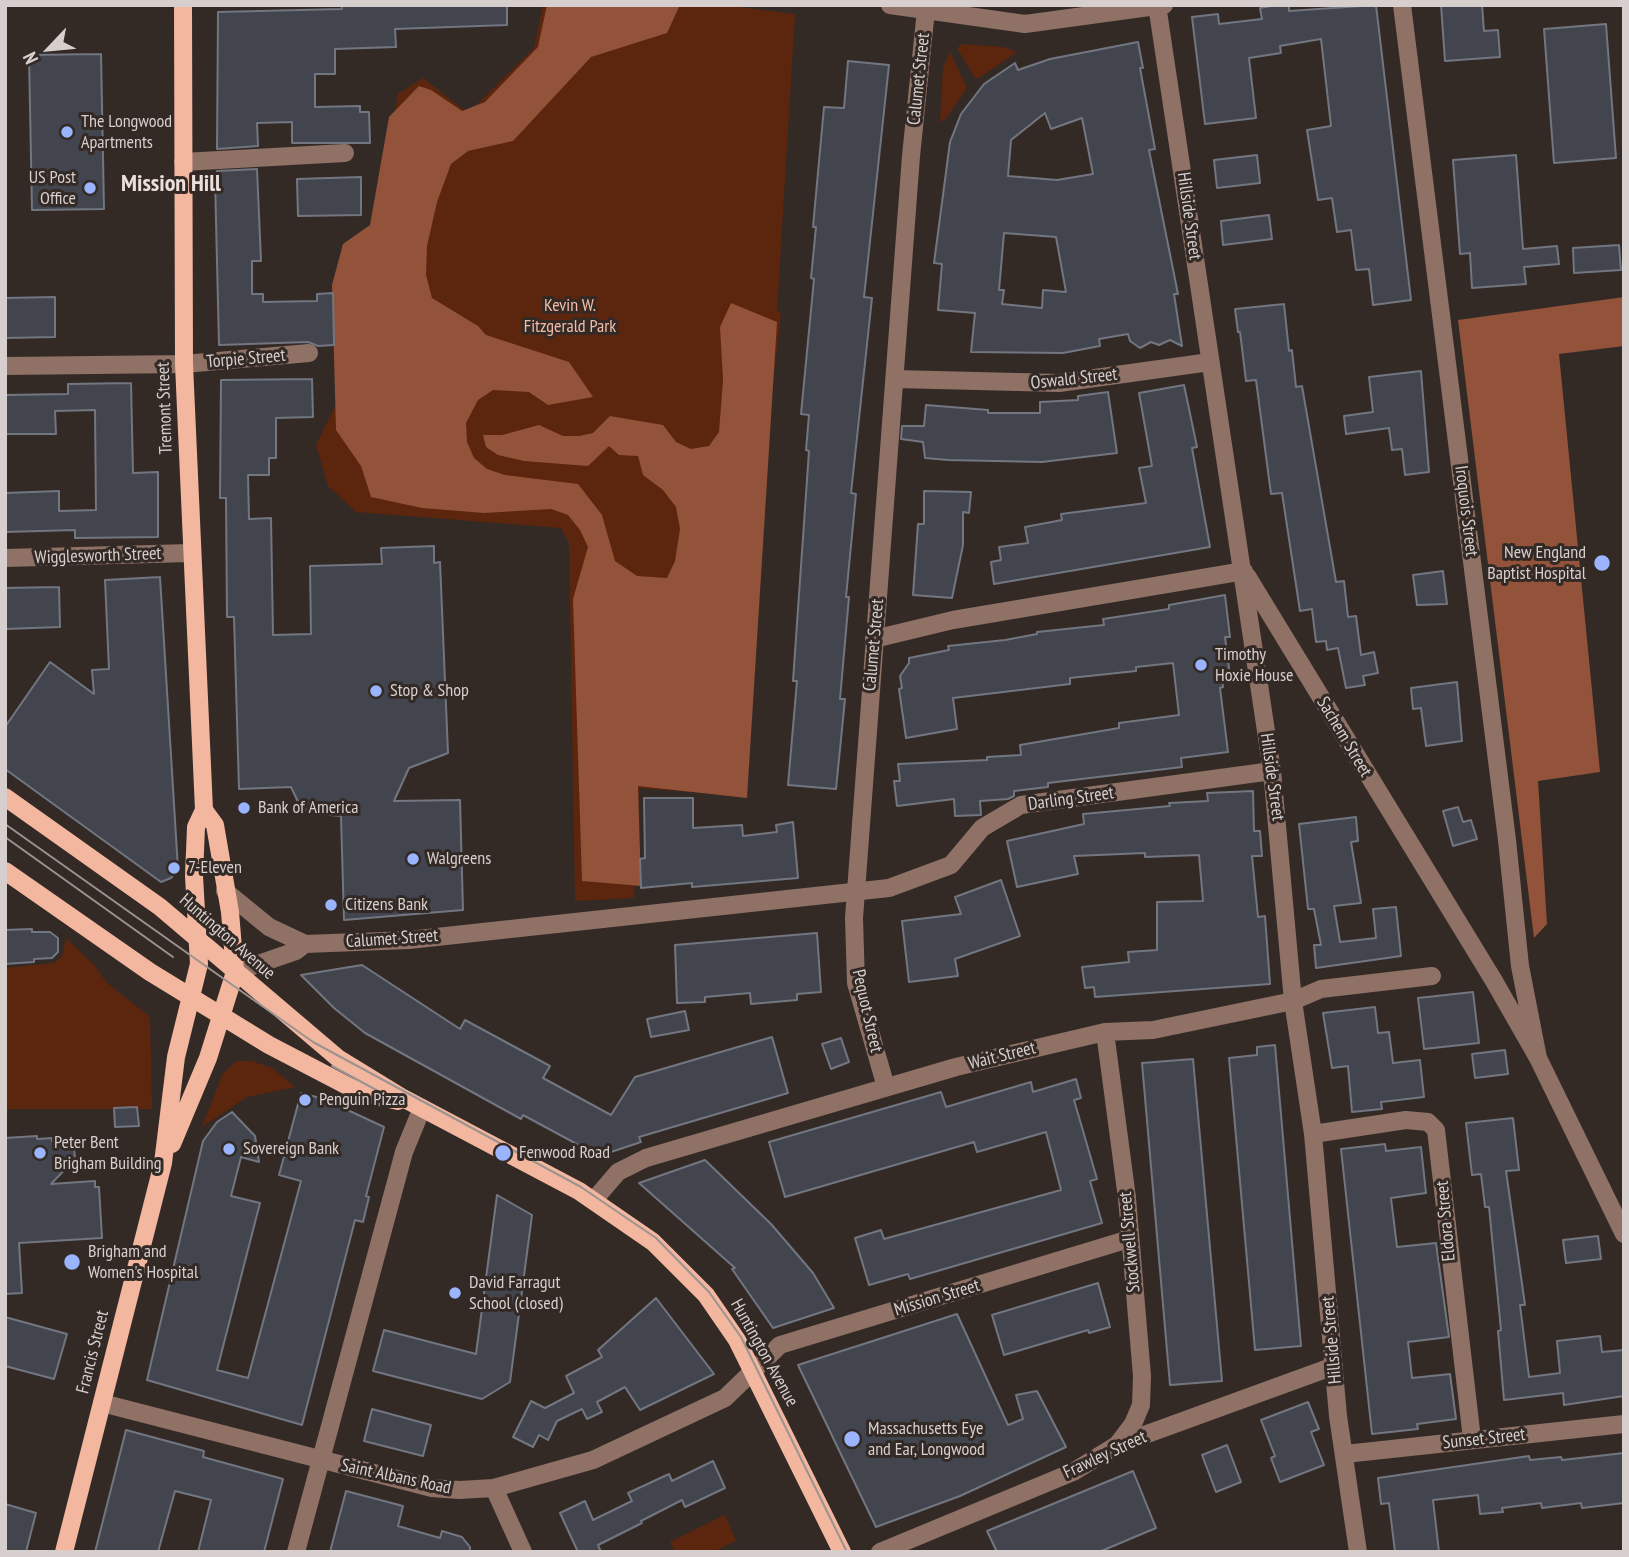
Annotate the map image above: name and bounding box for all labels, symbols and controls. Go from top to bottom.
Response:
north arrow [14,14,84,84]
street label: Calumet Street [903,32,935,126]
text: N [17,48,43,68]
place label: The Longwood Apartments [81,111,172,154]
marker: The Longwood Apartments [59,124,75,140]
place label: US Post Office [29,167,76,210]
district label: Mission Hill [121,170,221,198]
street label: Hillside Street [1172,171,1206,261]
marker: US Post Office [82,180,98,196]
park label: Kevin W. Fitzgerald Park [524,295,616,338]
street label: Torpie Street [206,345,286,373]
street label: Tremont Street [153,361,177,455]
street label: Oswald Street [1030,364,1118,394]
street label: Iroquois Street [1450,464,1482,558]
place label: New England Baptist Hospital [1487,542,1586,584]
street label: Wigglesworth Street [34,543,162,569]
marker: New England Baptist Hospital [1592,553,1612,573]
street label: Calumet Street [859,598,889,692]
place label: Timothy Hoxie House [1215,644,1293,686]
marker: Timothy Hoxie House [1193,657,1209,673]
place label: Stop & Shop [390,680,469,702]
marker: Stop & Shop [368,683,384,699]
street label: Sachem Street [1312,693,1376,781]
street label: Hillside Street [1255,732,1289,822]
street label: Darling Street [1027,782,1115,816]
place label: Bank of America [258,797,359,819]
marker: Bank of America [236,800,252,816]
place label: Walgreens [427,848,491,870]
marker: Walgreens [405,851,421,867]
place label: 7-Eleven [188,857,242,879]
marker: 7-Eleven [166,860,182,876]
street label: Huntington Avenue [175,890,279,984]
place label: Citizens Bank [345,894,428,916]
marker: Citizens Bank [323,897,339,913]
street label: Calumet Street [345,925,439,953]
street label: Pequot Street [847,968,887,1054]
street label: Wait Street [966,1037,1038,1075]
place label: Penguin Pizza [319,1089,405,1111]
marker: Penguin Pizza [297,1092,313,1108]
place label: Peter Bent Brigham Building [54,1132,162,1174]
place label: Sovereign Bank [243,1138,339,1160]
marker: Sovereign Bank [221,1141,237,1157]
place label: Fenwood Road [519,1142,610,1164]
marker: Fenwood Road [493,1143,513,1163]
marker: Peter Bent Brigham Building [32,1145,48,1161]
street label: Eldora Street [1432,1180,1460,1262]
street label: Stockwell Street [1115,1191,1145,1293]
place label: Brigham and Women's Hospital [88,1241,198,1284]
marker: Brigham and Women's Hospital [62,1252,82,1272]
place label: David Farragut School (closed) [469,1272,563,1314]
street label: Mission Street [892,1275,982,1321]
marker: David Farragut School (closed) [447,1285,463,1301]
street label: Huntington Avenue [726,1295,802,1411]
street label: Hillside Street [1317,1295,1347,1385]
street label: Francis Street [72,1308,114,1396]
place label: Massachusetts Eye and Ear, Longwood [868,1418,985,1460]
street label: Sunset Street [1442,1424,1526,1454]
street label: Frawley Street [1060,1426,1150,1484]
marker: Massachusetts Eye and Ear, Longwood [842,1429,862,1449]
street label: Saint Albans Road [339,1455,453,1499]

